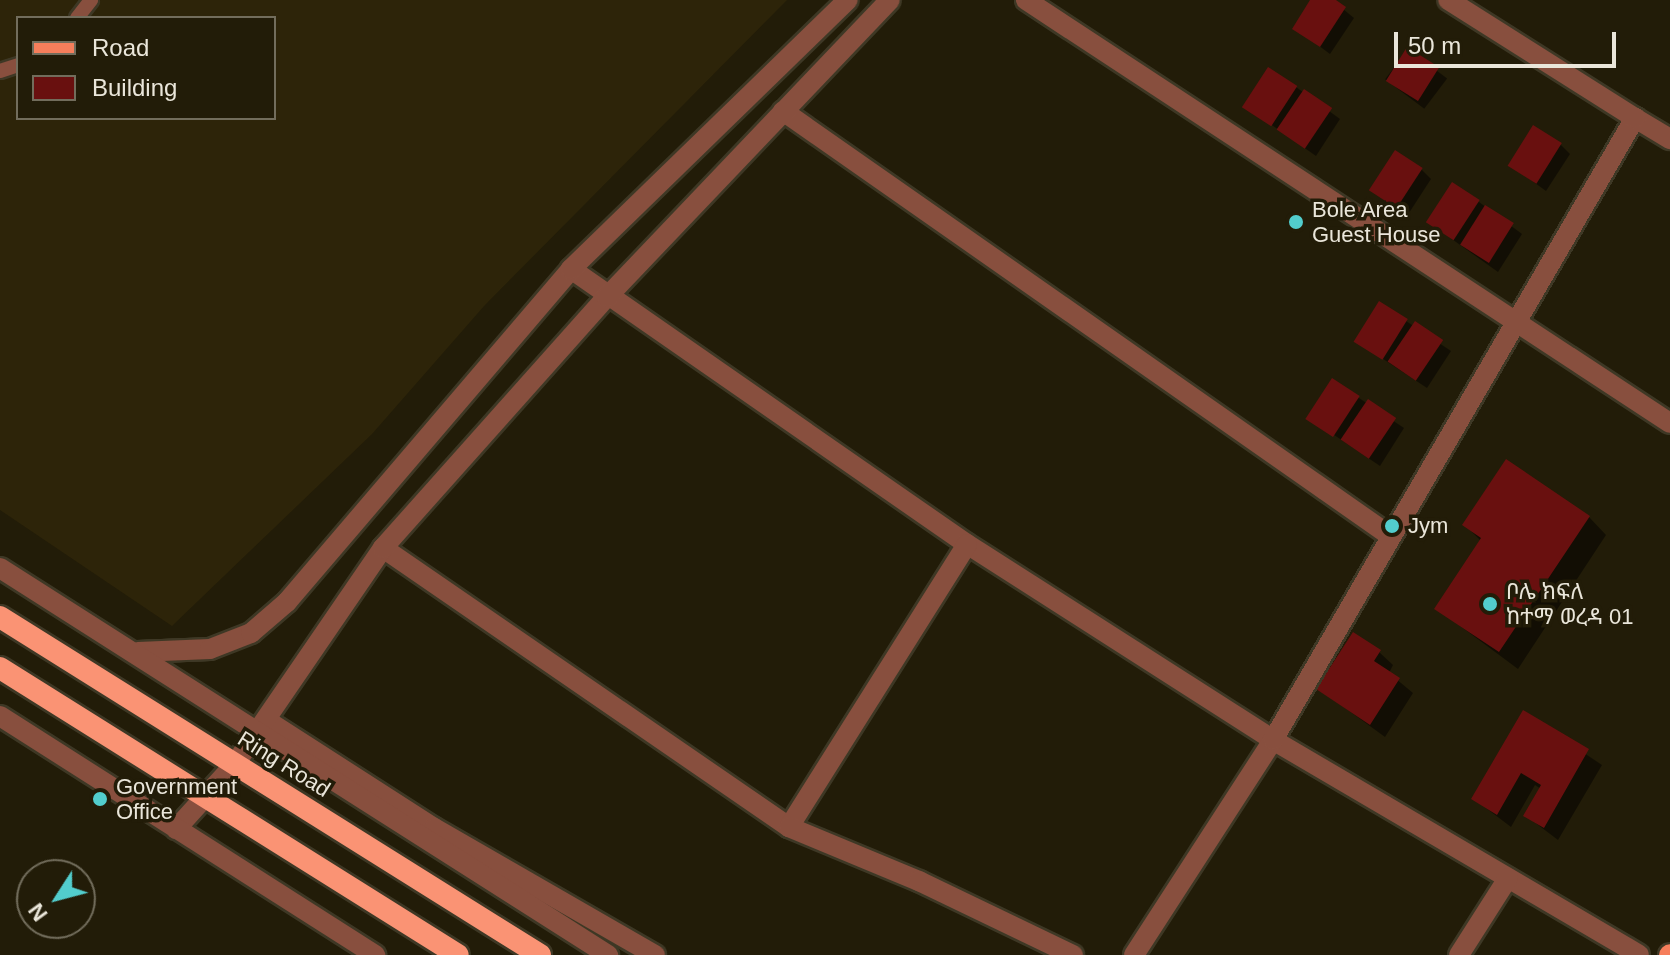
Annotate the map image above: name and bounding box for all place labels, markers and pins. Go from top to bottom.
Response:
place label: Bole Area Guest House [1312,196,1440,248]
marker: Bole Area Guest House [1287,213,1305,231]
place label: Jym [1408,513,1448,539]
marker: Jym [1383,517,1401,535]
place label: ቦሌ ክፍለ ከተማ ወረዳ 01 [1506,578,1634,630]
marker: ቦሌ ክፍለ ከተማ ወረዳ 01 [1481,595,1499,613]
place label: Government Office [116,773,237,824]
marker: Government Office [91,790,109,808]

